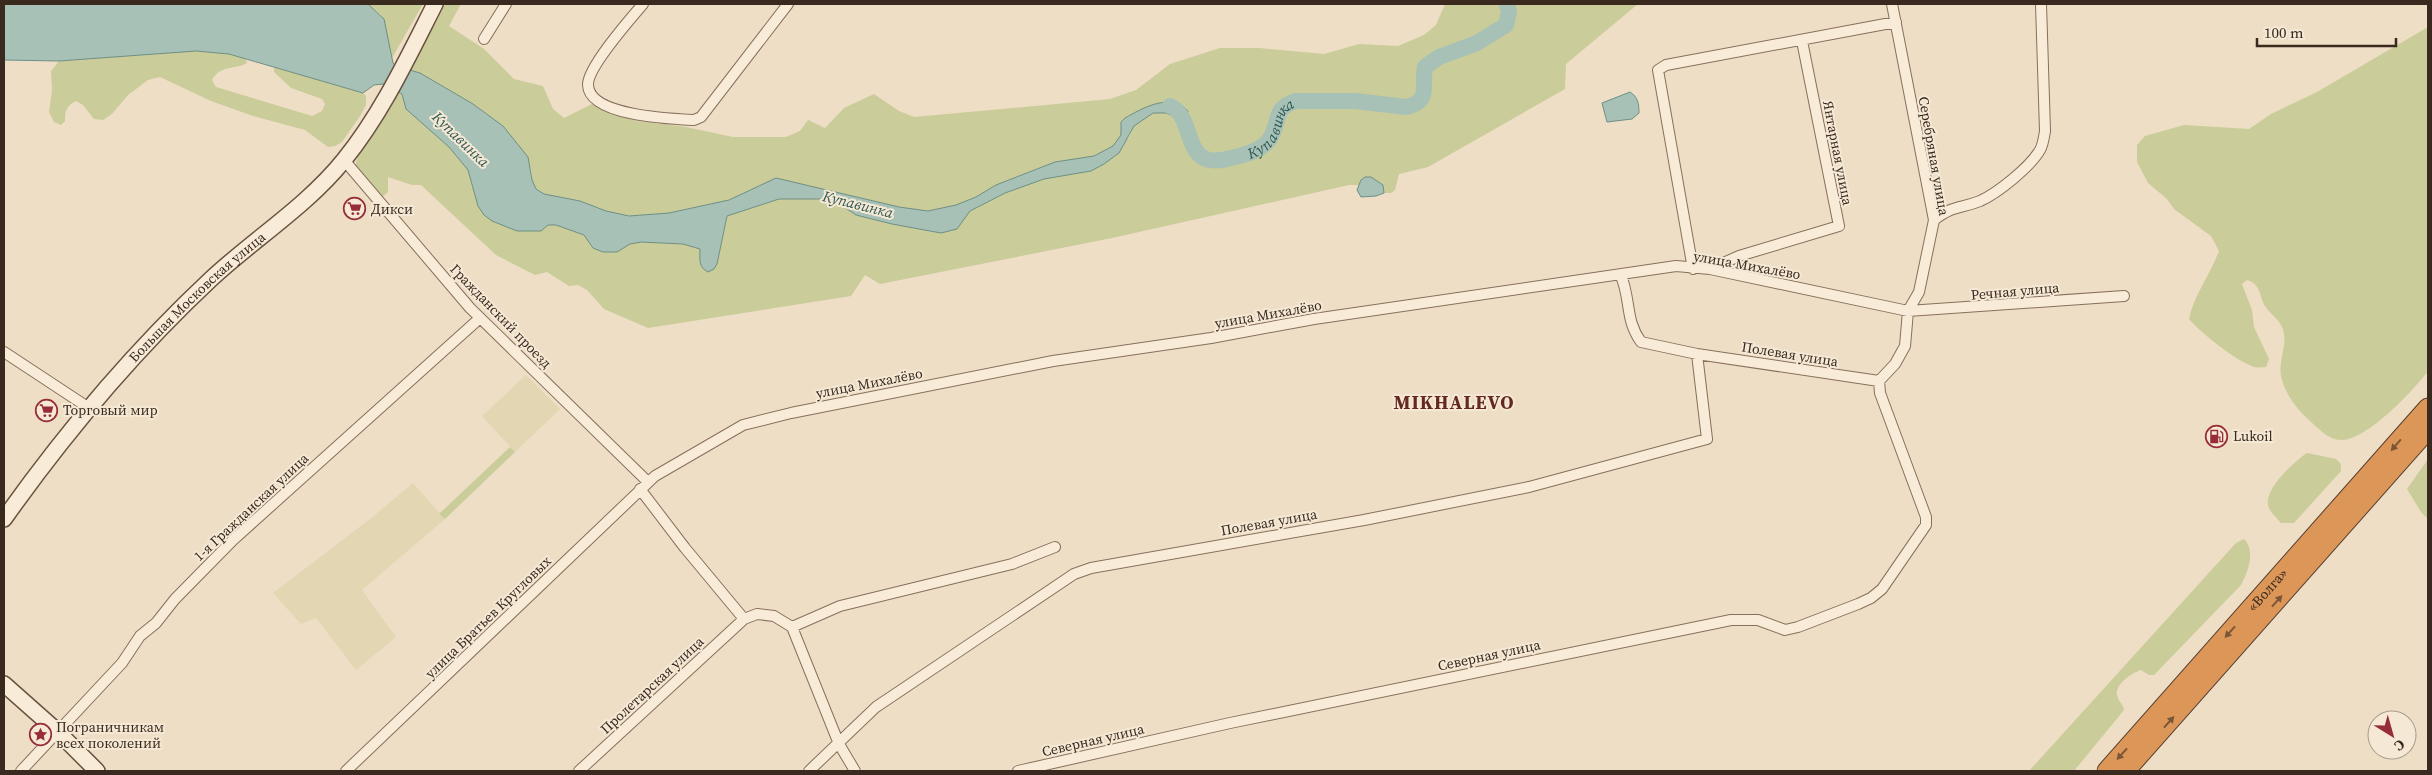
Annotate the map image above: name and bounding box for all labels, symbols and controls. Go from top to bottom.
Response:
scale bar [2257,15,2396,47]
text: 100 m [2264,22,2304,43]
water label: Купавинка [1243,93,1297,164]
street label: Серебряная улица [1914,95,1954,218]
street label: Янтарная улица [1818,99,1858,208]
water label: Купавинка [427,106,494,172]
water label: Купавинка [820,185,896,223]
supermarket icon: Дикси [343,197,367,221]
place label: Дикси [371,199,413,219]
street label: Большая Московская улица [124,227,270,367]
street label: улица Михалёво [1692,246,1803,284]
street label: Гражданский проезд [446,259,556,373]
street label: Речная улица [1970,277,2061,305]
street label: улица Михалёво [1213,295,1324,333]
street label: Полевая улица [1740,336,1841,372]
street label: улица Михалёво [814,363,925,403]
district label: MIKHALEVO [1393,389,1515,415]
supermarket icon: Торговый мир [35,398,59,422]
place label: Торговый мир [63,400,158,420]
fuel station icon: Lukoil [2205,424,2229,448]
place label: Lukoil [2233,426,2273,446]
one-way arrow [2391,439,2402,451]
street label: 1-я Гражданская улица [189,448,314,566]
street label: Полевая улица [1219,504,1320,540]
street label: улица Братьев Кругловых [420,551,556,683]
street label: «Волга» [2243,564,2292,616]
one-way arrow [2271,595,2283,607]
one-way arrow [2225,626,2236,638]
street label: Пролетарская улица [596,631,709,738]
street label: Северная улица [1436,634,1543,676]
north arrow [2367,710,2417,760]
place label: Пограничникам всех поколений [56,717,164,753]
one-way arrow [2163,717,2175,729]
street label: Северная улица [1040,718,1147,761]
place icon: Пограничникам всех поколений [28,723,52,747]
text: С [2390,735,2409,756]
one-way arrow [2117,747,2128,760]

